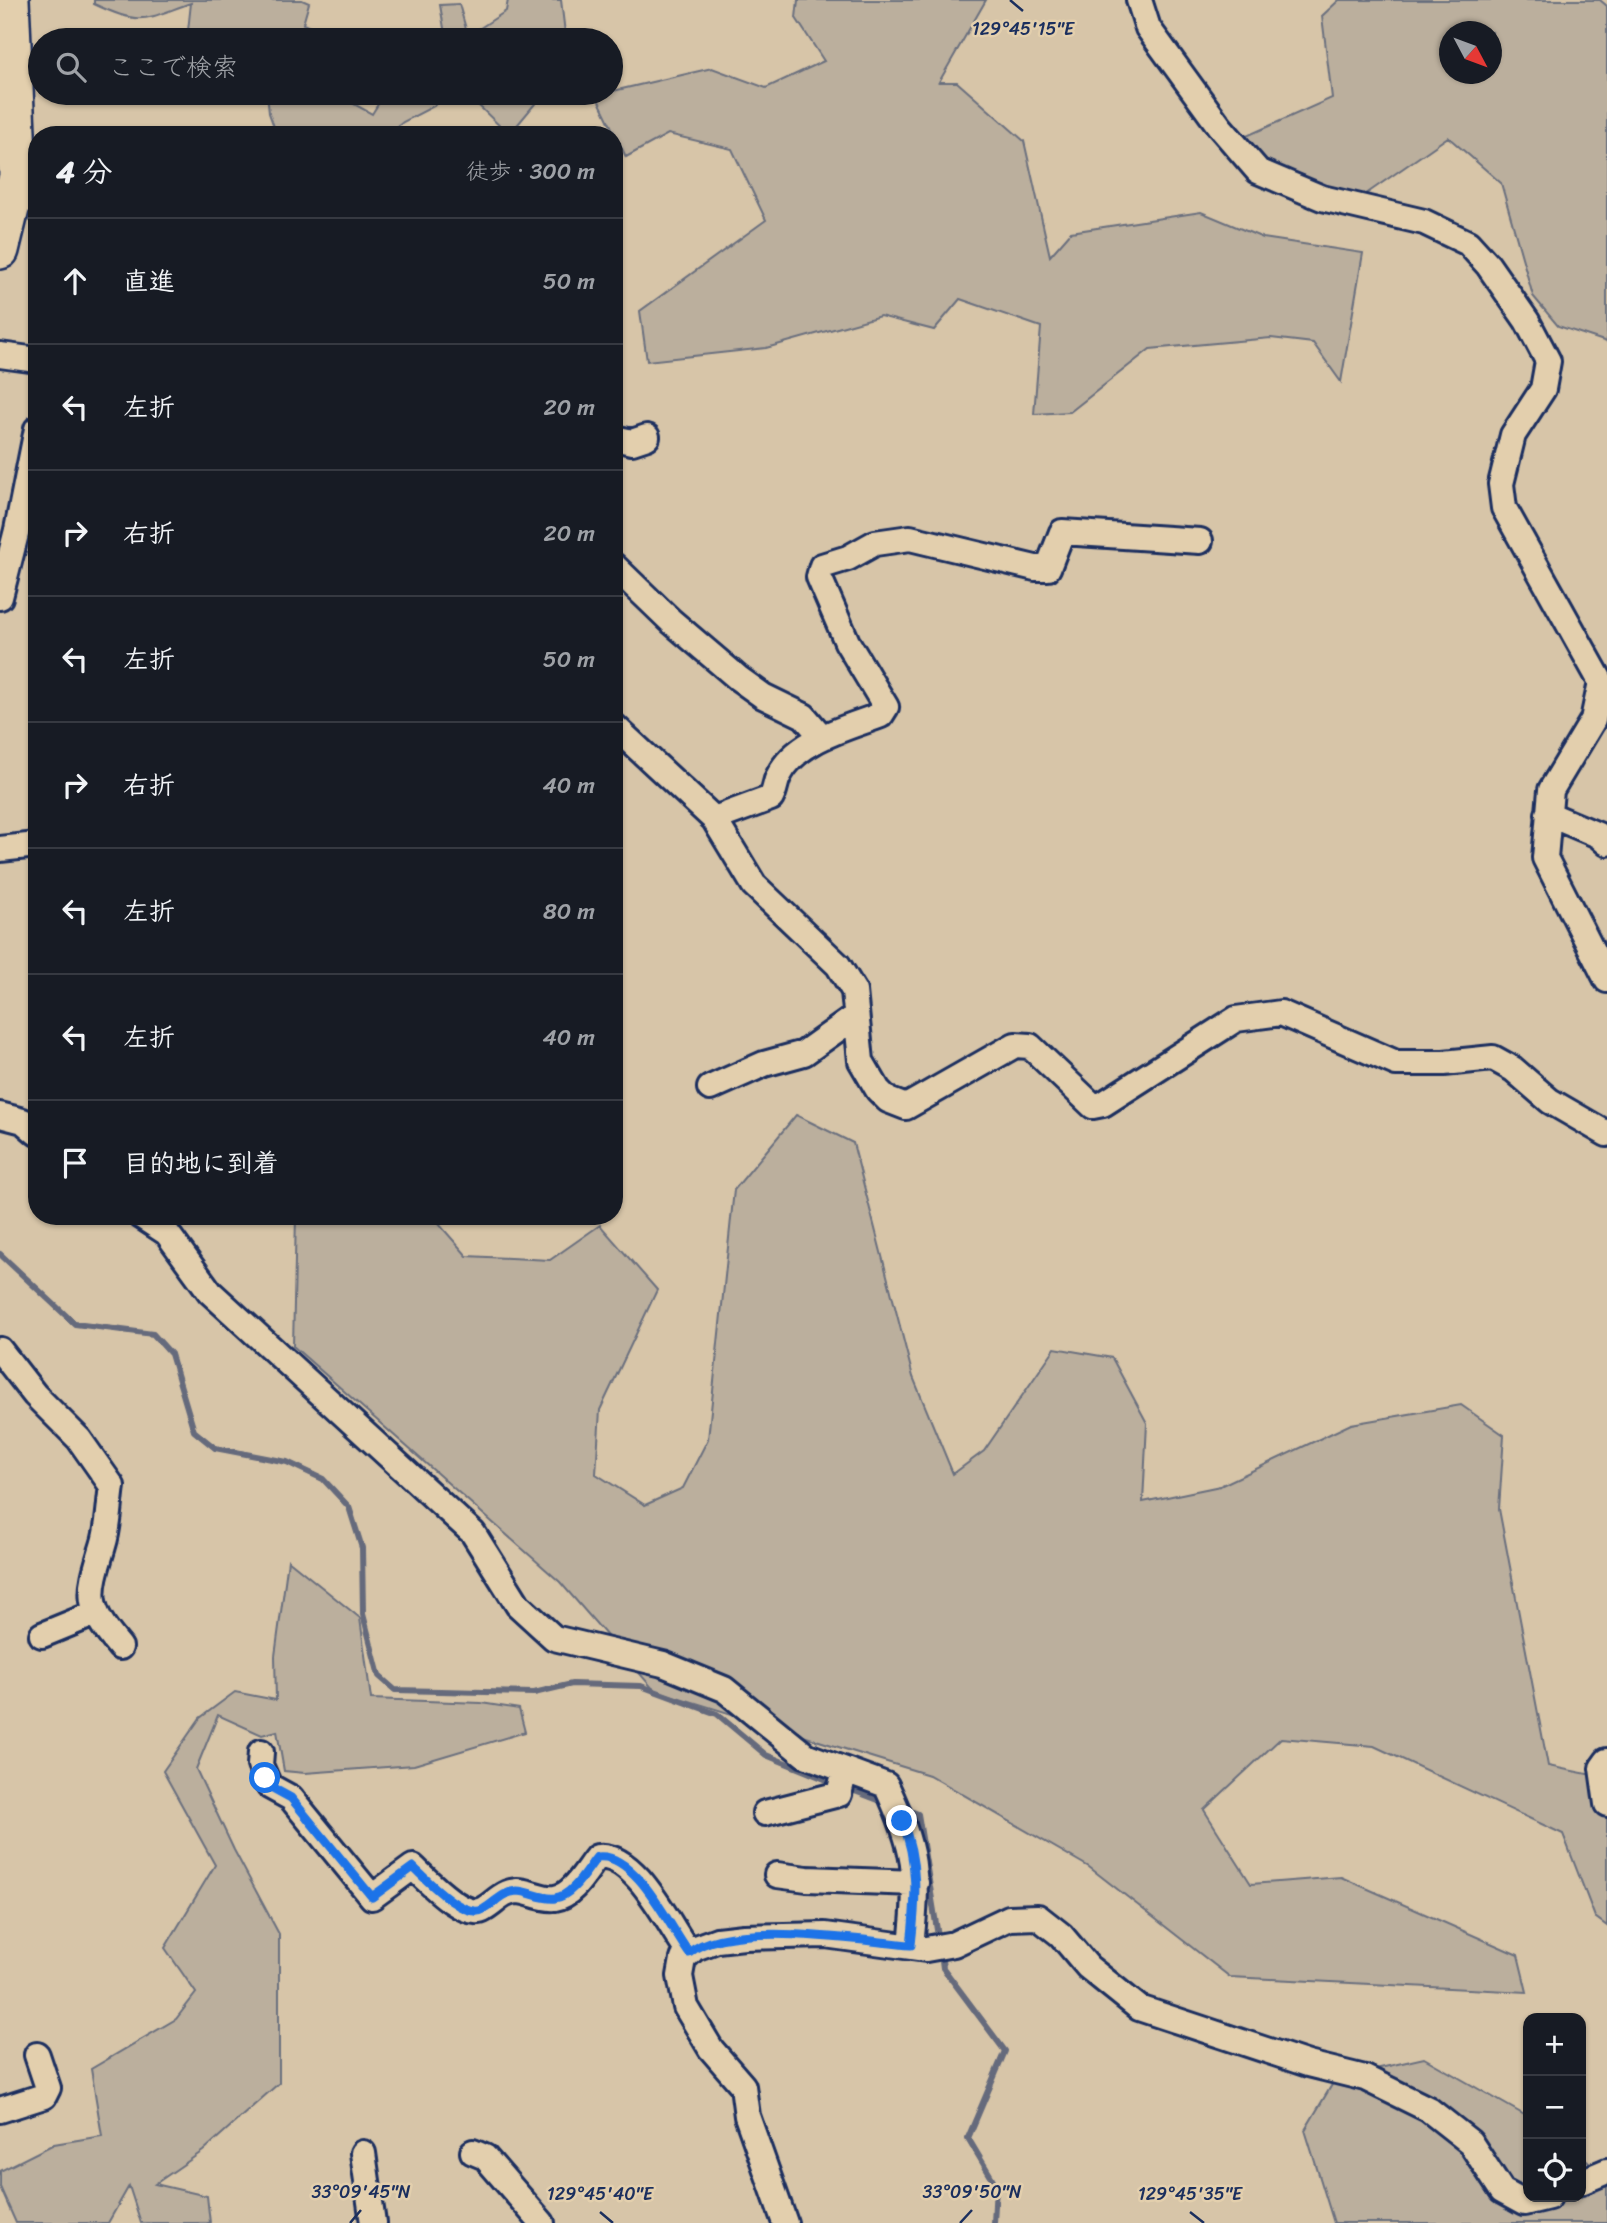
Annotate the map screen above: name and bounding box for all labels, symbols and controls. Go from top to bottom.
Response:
text: 129°45'15"E [972,13,1075,45]
north arrow [1439,21,1502,84]
search box [28,28,623,105]
text: ここで検索 [108,44,238,90]
icon: search [52,48,90,86]
text: 4 分 [56,145,113,199]
text: 徒歩 · 300 m [466,151,595,192]
text: 直進 [123,258,175,304]
text: 50 m [543,261,595,302]
icon: ahead [56,262,94,300]
text: 左折 [123,384,175,430]
text: 20 m [544,387,595,428]
icon: left [56,388,94,426]
text: 右折 [123,510,175,556]
text: 20 m [544,513,595,554]
icon: right [56,514,94,552]
text: 左折 [123,636,175,682]
text: 50 m [543,639,595,680]
icon: left [56,640,94,678]
text: 右折 [123,762,175,808]
text: 40 m [542,765,595,806]
icon: right [56,766,94,804]
text: 左折 [123,888,175,934]
text: 80 m [543,891,595,932]
icon: left [56,892,94,930]
text: 左折 [123,1014,175,1060]
text: 40 m [542,1017,595,1058]
icon: left [56,1018,94,1056]
text: 目的地に到着 [123,1140,279,1186]
icon: arrive [56,1144,94,1182]
route start [249,1762,280,1793]
route end [886,1805,917,1836]
map controls [1523,2013,1586,2202]
button: + [1523,2013,1586,2076]
button: − [1523,2076,1586,2139]
button: locate [1523,2139,1586,2202]
text: 33°09'45"N [312,2176,411,2208]
text: 33°09'50"N [923,2176,1022,2208]
text: 129°45'40"E [547,2178,654,2210]
text: 129°45'35"E [1138,2178,1243,2210]

